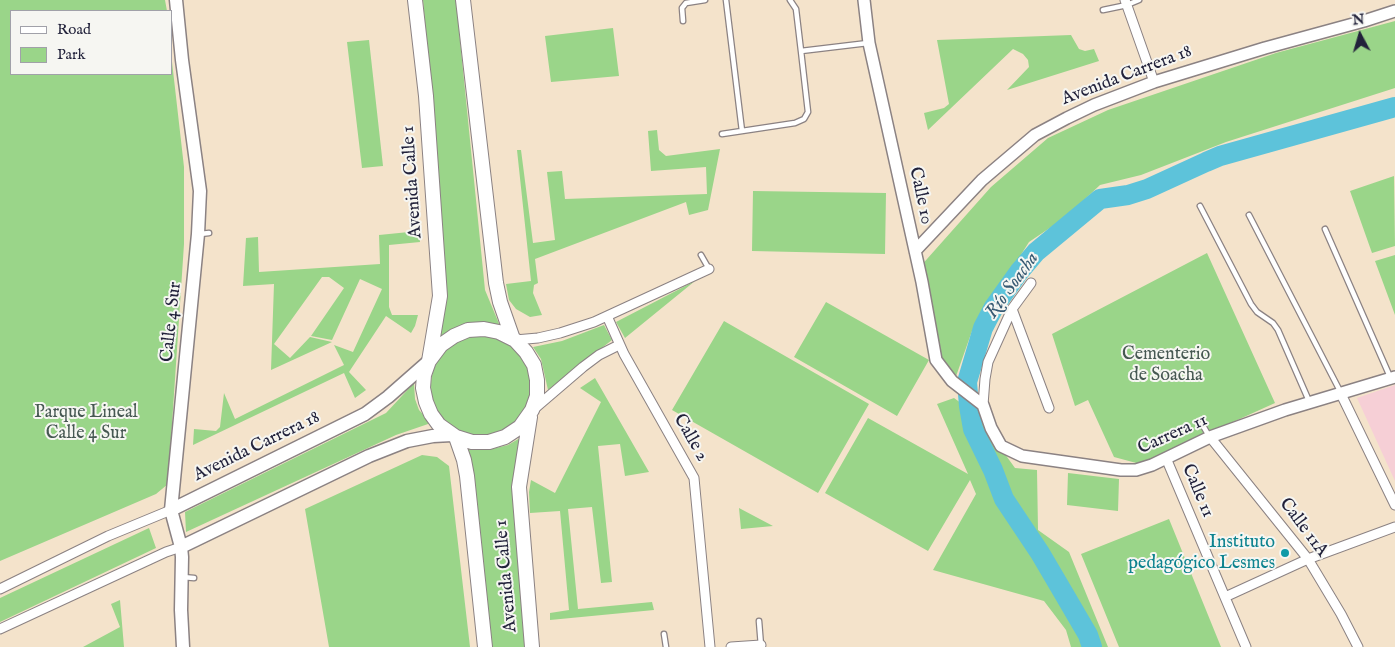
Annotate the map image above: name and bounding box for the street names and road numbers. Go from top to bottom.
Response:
street label: Avenida Carrera 18 [1059,41,1195,111]
street label: Avenida Calle 1 [398,125,428,239]
street label: Calle 10 [903,165,937,227]
street label: Calle 4 Sur [157,281,187,363]
street label: Avenida Carrera 18 [190,407,324,487]
street label: Calle 2 [668,410,712,466]
street label: Carrera 11 [1135,410,1211,460]
street label: Calle 11 [1176,461,1218,521]
street label: Calle 11A [1274,494,1332,562]
street label: Avenida Calle 1 [491,519,523,633]

